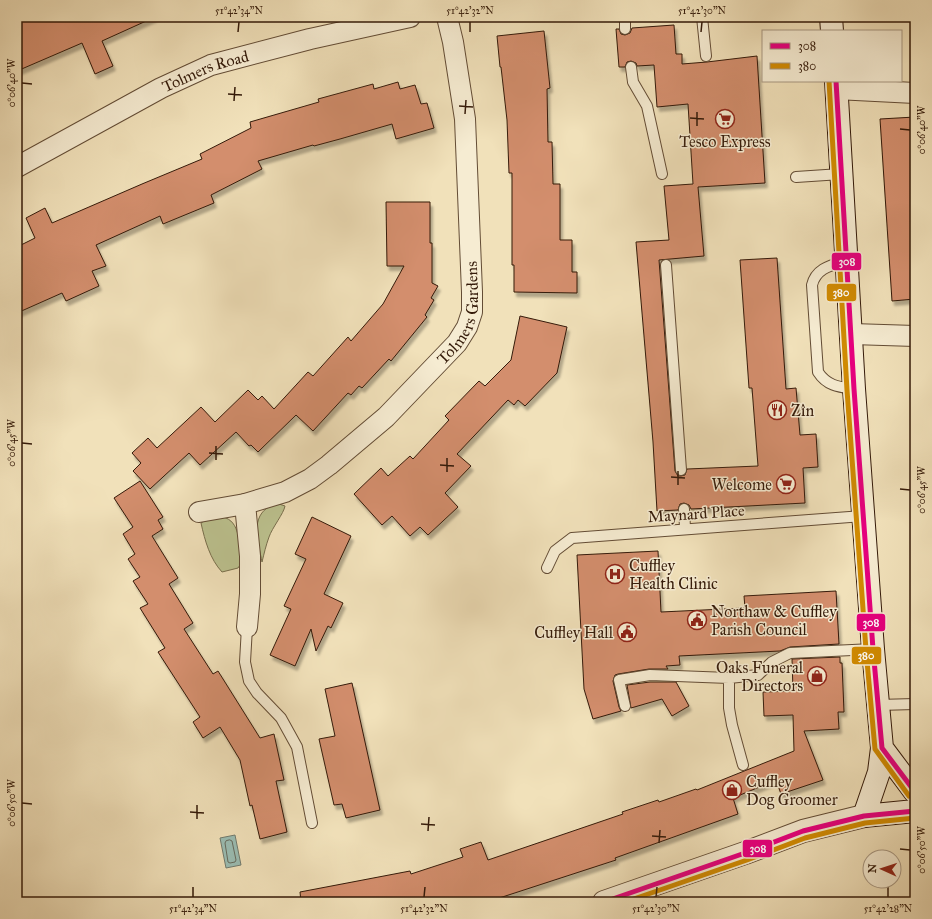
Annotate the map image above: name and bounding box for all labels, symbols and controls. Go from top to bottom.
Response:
text: 51°42'34"N [215,5,263,17]
text: 51°42'32"N [446,5,494,17]
text: 51°42'30"N [678,5,727,17]
legend [762,30,902,82]
text: 308 [798,39,816,53]
street label: Tolmers Road [159,47,251,96]
text: 0°06'40"W [6,58,18,107]
text: 380 [798,59,816,73]
text: 0°06'40"W [916,105,928,154]
supermarket icon: Tesco Express [714,108,736,130]
place label: Tesco Express [679,132,771,151]
line badge: 308 [831,252,862,271]
text: 308 [839,255,855,269]
street label: Tolmers Gardens [433,261,482,368]
line badge: 380 [826,283,857,302]
text: 380 [833,286,850,300]
restaurant icon: Zîn [766,399,788,421]
place label: Zîn [791,401,814,420]
text: 0°06'45"W [6,419,18,467]
text: 0°06'45"W [916,466,928,514]
supermarket icon: Welcome [775,473,797,495]
place label: Welcome [712,475,772,494]
street label: Maynard Place [647,501,745,526]
place label: Cuffley Health Clinic [629,556,718,593]
hospital icon: Cuffley Health Clinic [604,563,626,585]
place label: Northaw & Cuffley Parish Council [711,602,837,639]
public building icon: Northaw & Cuffley Parish Council [686,609,708,631]
line badge: 308 [856,613,886,632]
text: 308 [863,616,879,630]
public building icon: Cuffley Hall [616,621,638,643]
place label: Cuffley Hall [534,623,614,642]
line badge: 380 [851,646,882,665]
text: 380 [858,649,875,663]
place label: Oaks Funeral Directors [716,658,804,695]
shop icon: Oaks Funeral Directors [806,665,828,687]
place label: Cuffley Dog Groomer [746,772,838,810]
text: 0°06'50"W [6,779,18,827]
shop icon: Cuffley Dog Groomer [721,779,743,801]
text: 0°06'50"W [916,826,928,874]
line badge: 308 [742,839,773,858]
text: 308 [750,842,766,856]
north arrow [862,849,902,889]
text: N [866,863,879,874]
text: 51°42'34"N [169,903,217,915]
text: 51°42'32"N [400,903,448,915]
text: 51°42'30"N [632,903,681,915]
text: 51°42'28"N [864,903,913,915]

